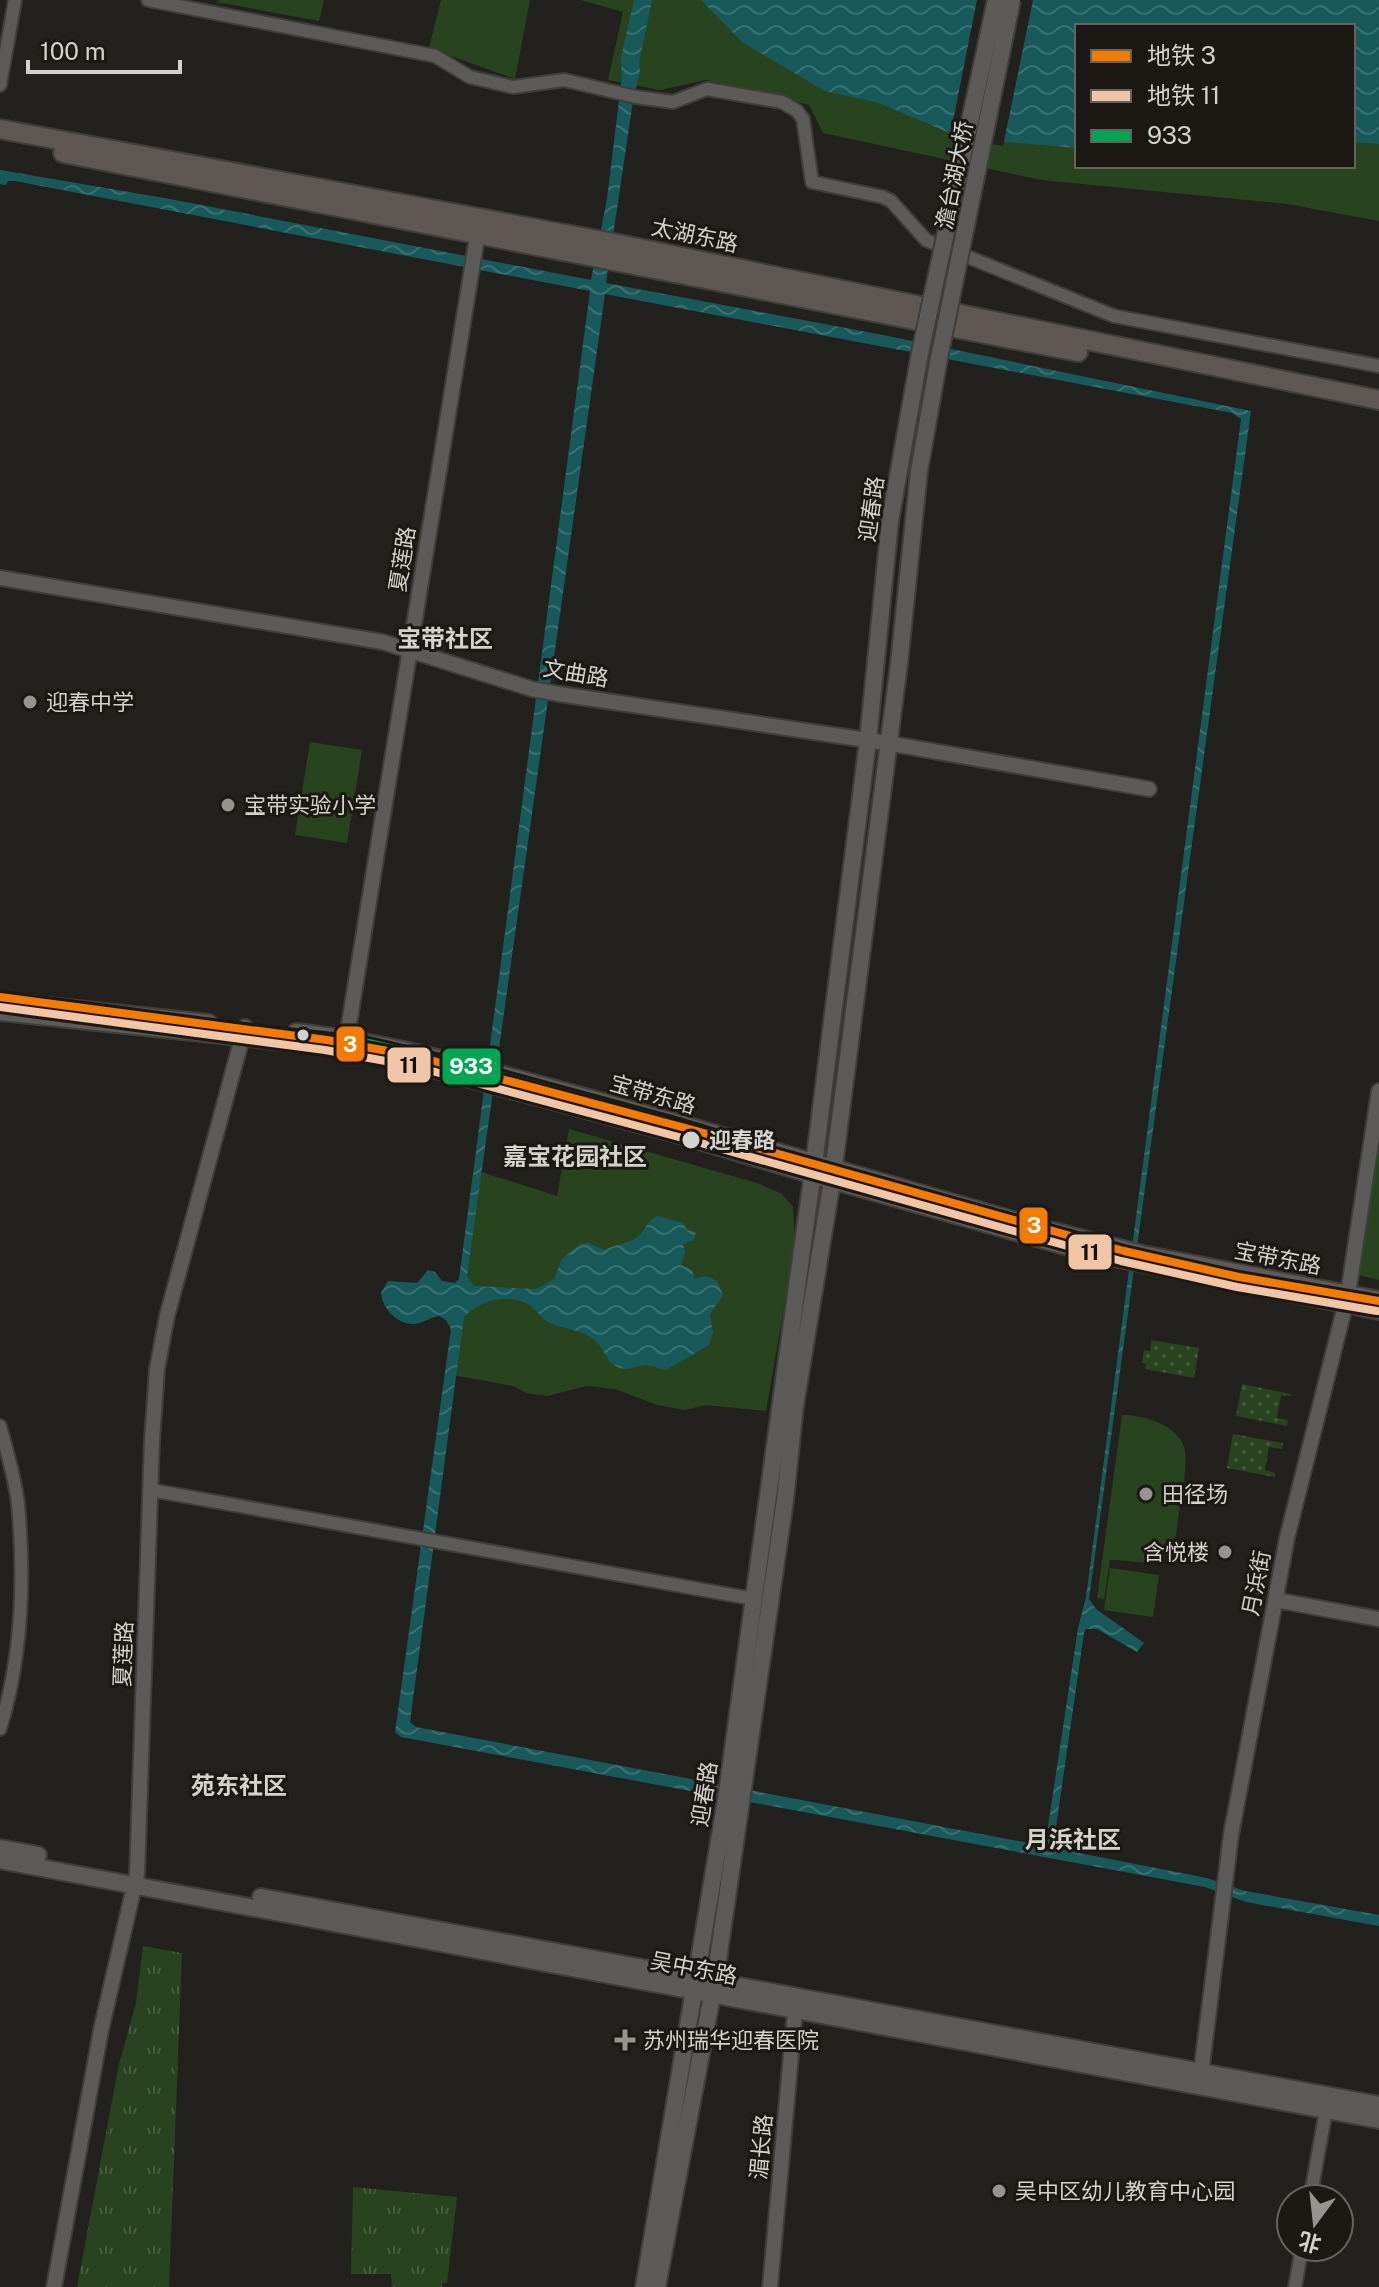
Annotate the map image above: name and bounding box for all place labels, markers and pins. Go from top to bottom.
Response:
place label: 迎春中学 [46,689,134,715]
marker: 迎春中学 [21,693,39,711]
place label: 宝带实验小学 [244,792,376,818]
marker: 宝带实验小学 [219,796,237,814]
unlabelled marker [295,1027,311,1043]
place label: 迎春路 [709,1127,775,1153]
marker: 迎春路 [680,1129,702,1151]
place label: 田径场 [1162,1481,1228,1507]
marker: 田径场 [1137,1485,1155,1503]
place label: 含悦楼 [1143,1539,1209,1565]
marker: 含悦楼 [1216,1543,1234,1561]
place label: 苏州瑞华迎春医院 [643,2027,819,2053]
marker: 苏州瑞华迎春医院 [614,2029,636,2051]
place label: 吴中区幼儿教育中心园 [1015,2178,1235,2204]
marker: 吴中区幼儿教育中心园 [990,2182,1008,2200]

